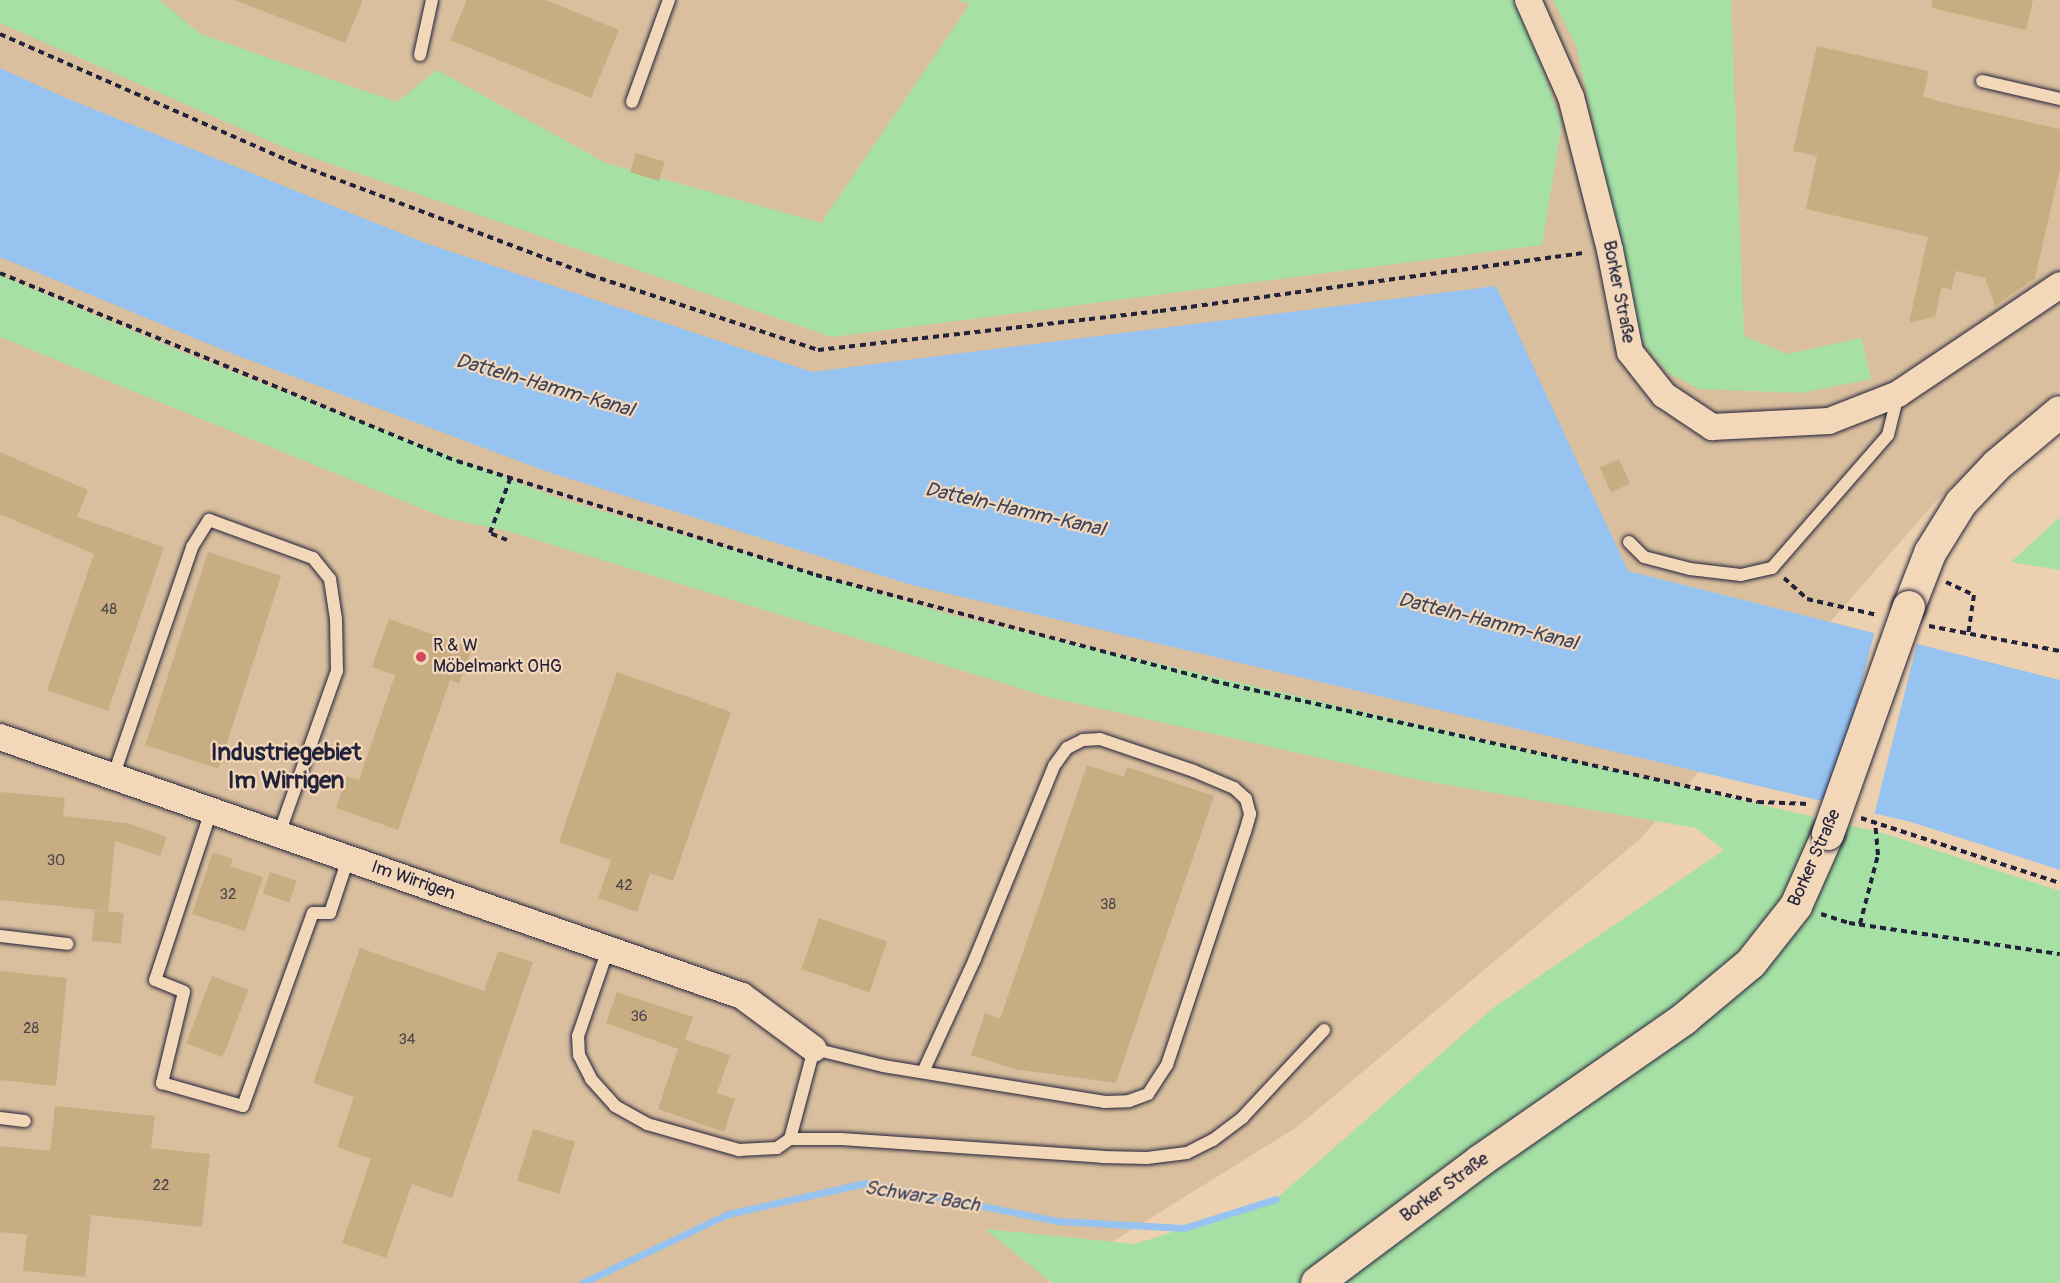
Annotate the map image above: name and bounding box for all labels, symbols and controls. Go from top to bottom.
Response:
street label: Borker Straße [1597,239,1639,345]
water label: Datteln-Hamm-Kanal [453,348,637,422]
water label: Datteln-Hamm-Kanal [923,477,1107,541]
water label: Datteln-Hamm-Kanal [1396,587,1580,655]
house number: 48 [101,601,117,619]
place label: R & W Möbelmarkt OHG [433,636,562,678]
marker: R & W Möbelmarkt OHG [414,650,428,664]
district label: Industriegebiet Im Wirrigen [211,739,361,795]
street label: Borker Straße [1784,806,1846,910]
house number: 30 [47,852,65,870]
street label: Im Wirrigen [368,857,458,905]
house number: 42 [615,877,633,895]
house number: 32 [220,886,236,904]
house number: 38 [1100,896,1116,914]
house number: 36 [630,1008,648,1026]
house number: 28 [23,1020,39,1038]
house number: 34 [398,1031,416,1049]
street label: Borker Straße [1396,1149,1494,1227]
water label: Schwarz Bach [863,1175,981,1217]
house number: 22 [153,1177,169,1195]

